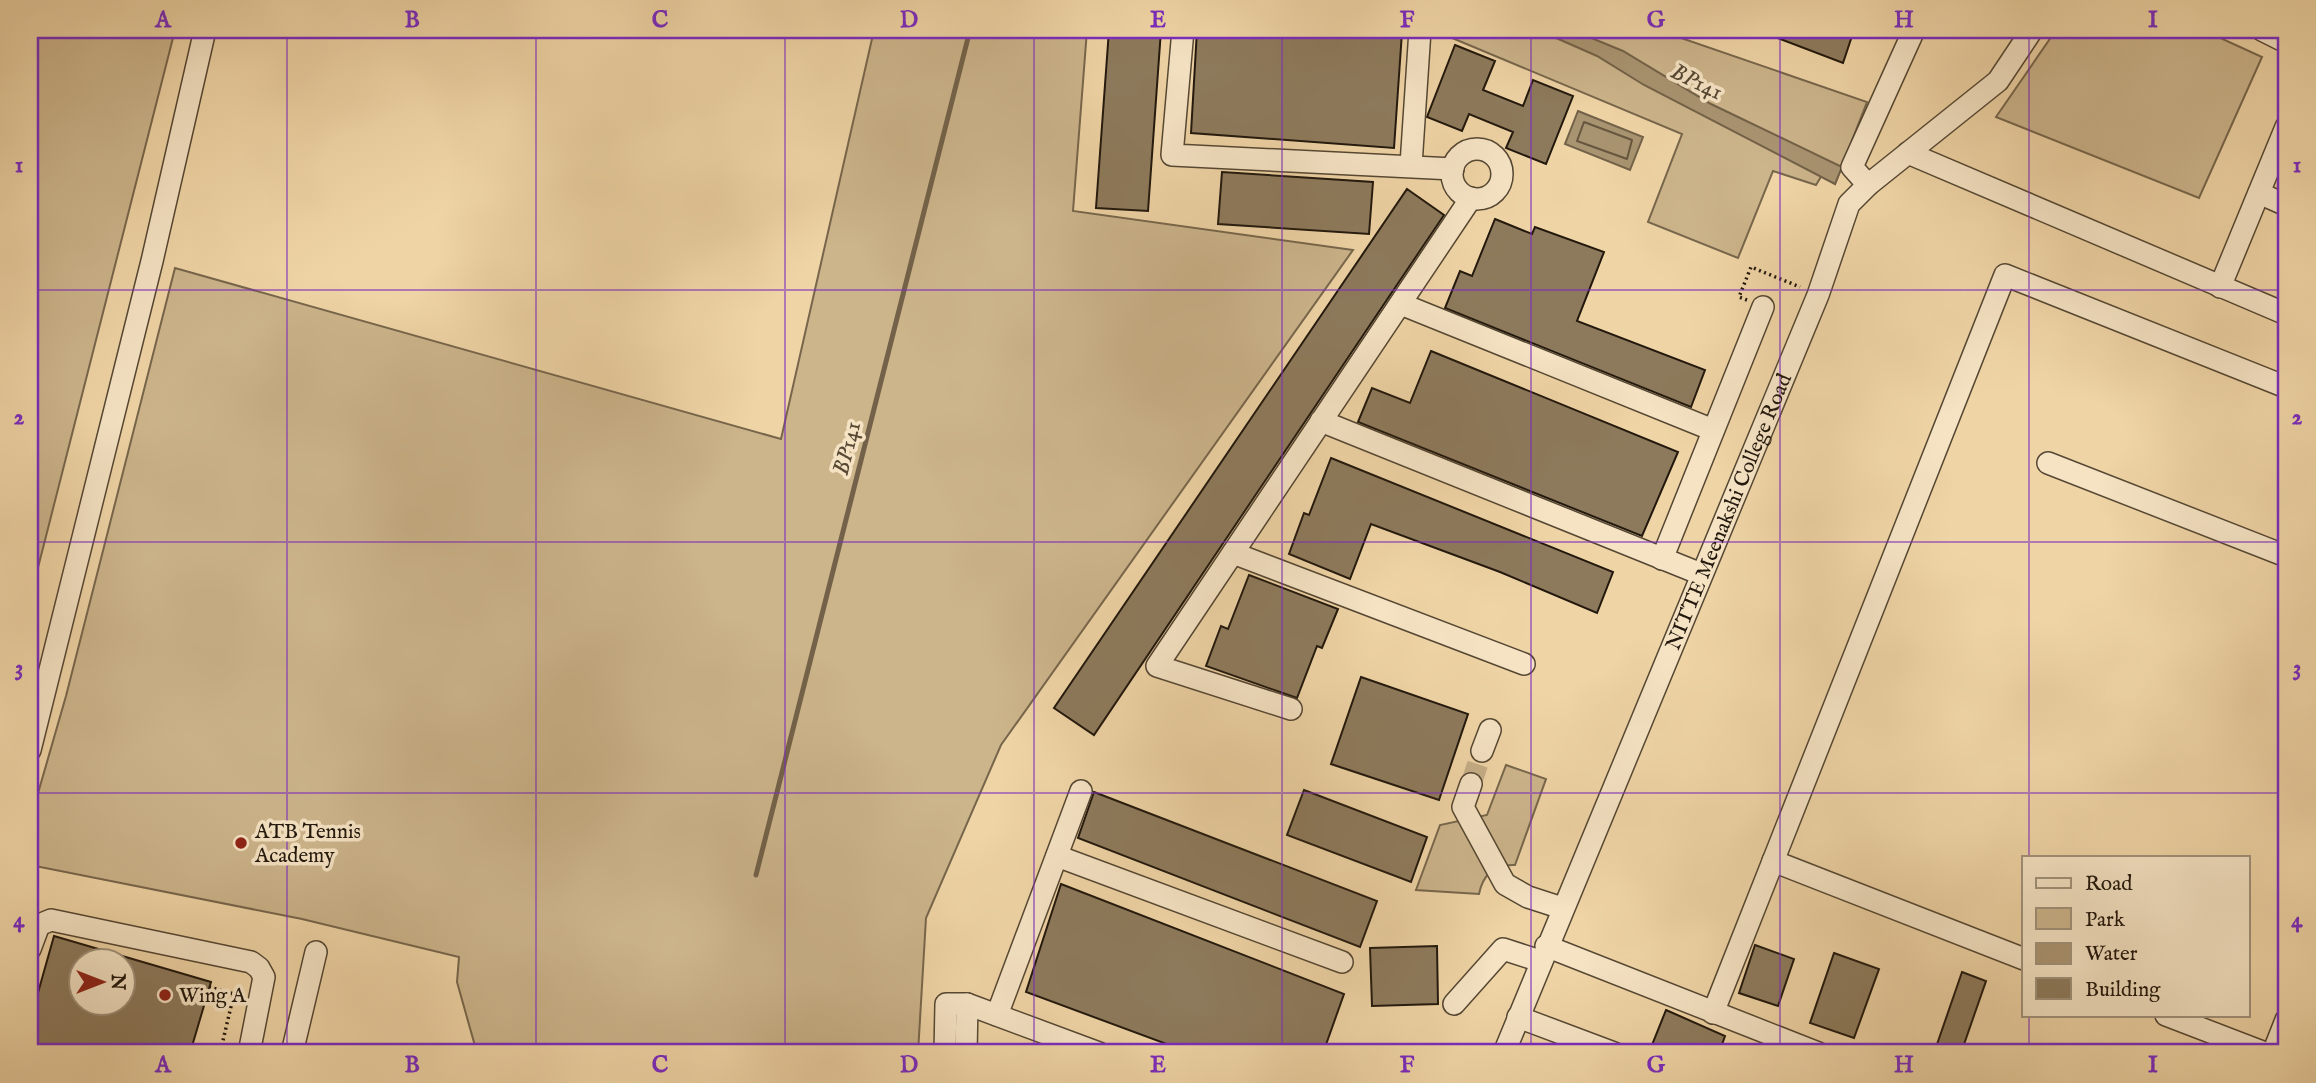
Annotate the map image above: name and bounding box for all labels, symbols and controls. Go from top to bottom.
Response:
text: A [154,6,172,35]
text: B [404,6,420,35]
text: C [652,6,669,35]
text: D [900,6,918,35]
text: E [1150,6,1166,35]
text: F [1400,6,1415,35]
text: G [1647,6,1666,35]
text: H [1894,6,1914,35]
text: I [2148,6,2158,35]
water label: BP141 [1665,57,1727,107]
text: 1 [15,151,23,180]
text: 1 [2293,151,2301,180]
street label: NITTE Meenakshi College Road [1660,369,1799,655]
text: 2 [14,403,25,432]
text: 2 [2292,403,2303,432]
water label: BP141 [827,418,868,478]
text: 3 [15,654,23,683]
text: 3 [2293,654,2301,683]
place label: ATB Tennis Academy [254,819,361,870]
marker: ATB Tennis Academy [233,835,249,851]
legend [2022,856,2250,1016]
text: Road [2085,871,2133,898]
text: 4 [13,906,25,935]
text: 4 [2291,906,2303,935]
text: Park [2085,907,2126,934]
text: Water [2085,941,2138,968]
north arrow [66,946,136,1016]
text: N [105,973,129,991]
text: Building [2085,977,2161,1004]
place label: Wing A [179,983,247,1010]
marker: Wing A [157,987,173,1003]
text: A [154,1051,172,1080]
text: B [404,1051,420,1080]
text: C [652,1051,669,1080]
text: D [900,1051,918,1080]
text: E [1150,1051,1166,1080]
text: F [1400,1051,1415,1080]
text: G [1647,1051,1666,1080]
text: H [1894,1051,1914,1080]
text: I [2148,1051,2158,1080]

